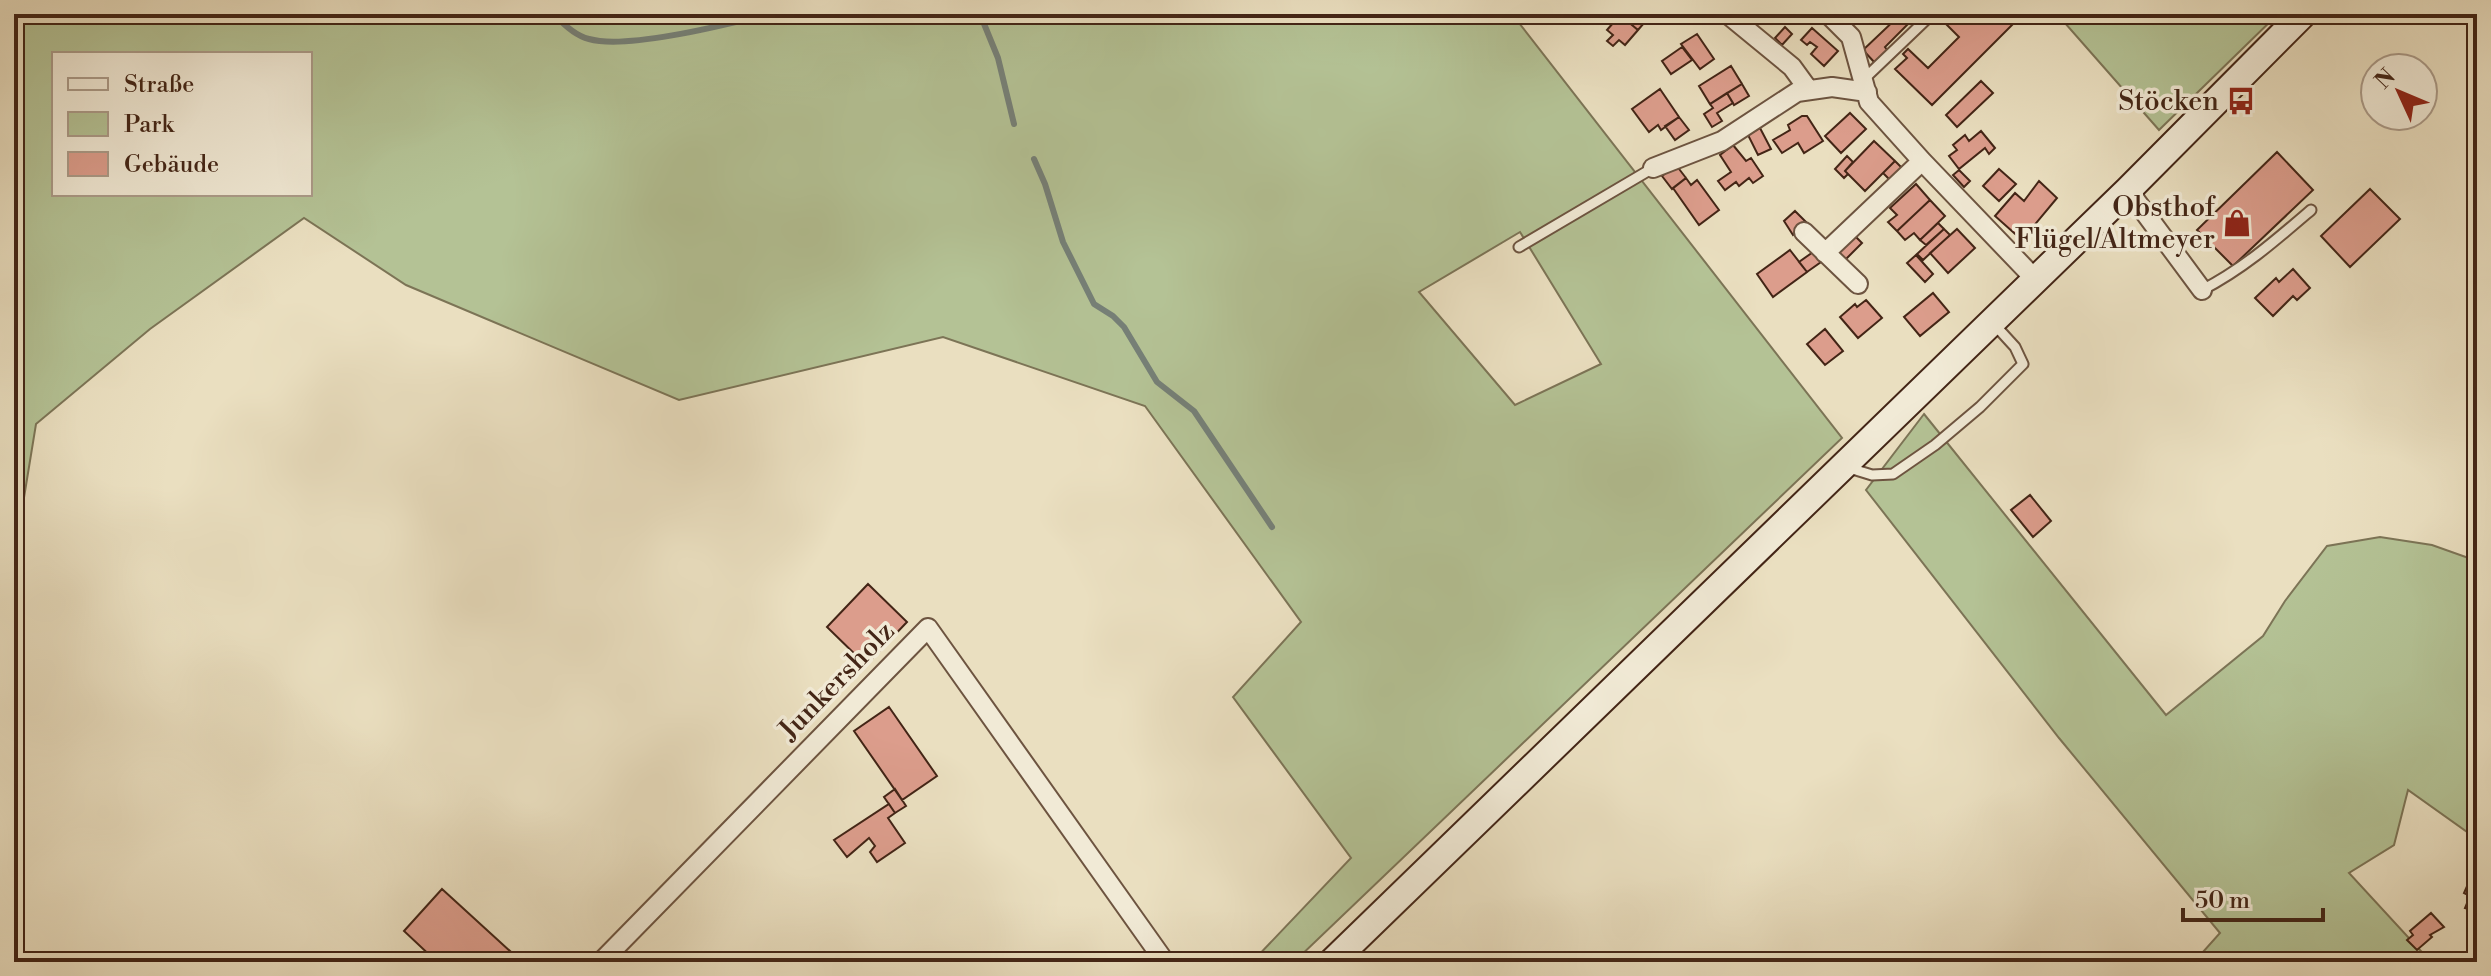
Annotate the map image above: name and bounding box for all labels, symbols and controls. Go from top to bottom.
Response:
legend [52,52,312,196]
north arrow [2359,52,2439,132]
text: N [2370,63,2402,95]
text: Straße [124,70,194,100]
place label: Stöcken [2118,84,2219,119]
bus stop icon: Stöcken [2226,86,2256,116]
text: Park [124,110,175,140]
text: Gebäude [124,150,219,180]
place label: Obsthof Flügel/Altmeyer [2015,190,2217,257]
shop icon: Obsthof Flügel/Altmeyer [2222,208,2252,238]
street label: Junkersholz [771,614,902,748]
scale bar [2183,872,2323,922]
text: 50 m [2195,886,2250,916]

